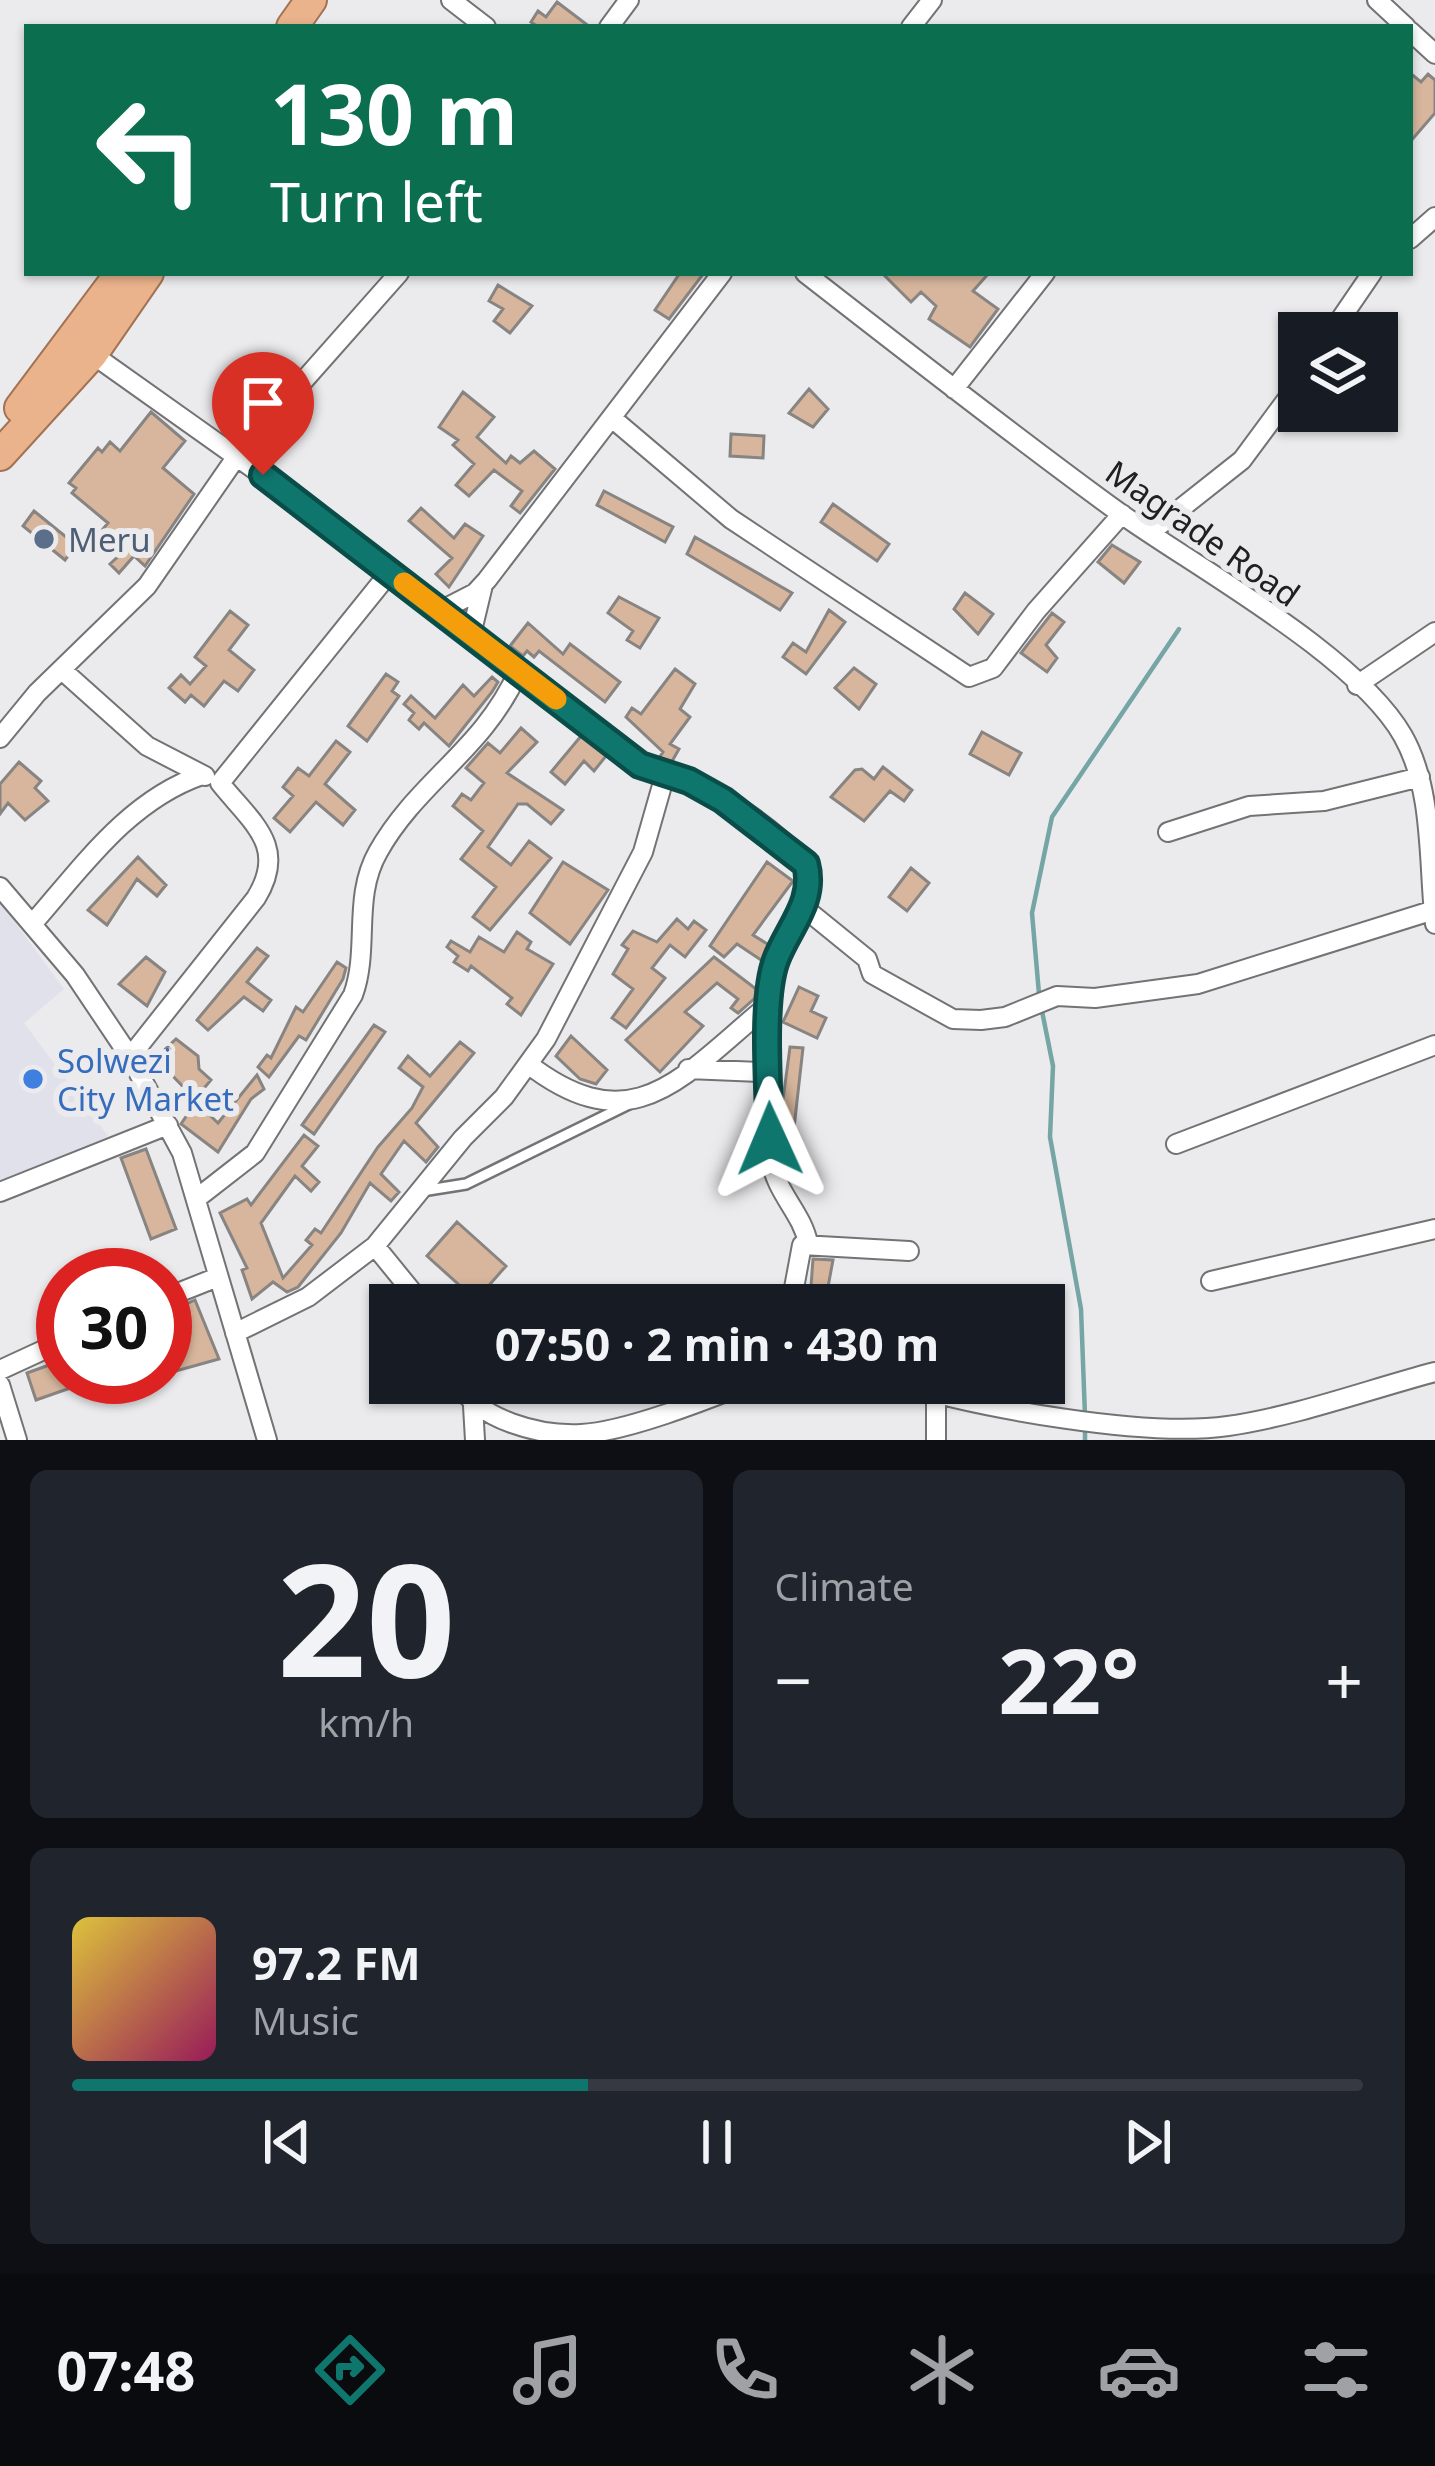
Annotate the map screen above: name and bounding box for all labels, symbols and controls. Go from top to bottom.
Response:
text: 130 m [270,55,518,170]
icon: left [72,72,228,228]
text: Turn left [270,164,483,238]
map controls [1278,312,1398,432]
button: layers [1278,312,1398,432]
pin [212,352,314,475]
icon: arrive [230,370,296,436]
street label: Magrade Road [1097,449,1309,617]
place label: Meru [68,517,151,562]
marker: Meru [31,526,57,552]
place label: Solwezi City Market [57,1038,234,1121]
marker: Solwezi City Market [20,1066,46,1092]
position arrow [707,1076,833,1202]
speed limit sign: 30 [36,1248,192,1404]
text: 07:50 · 2 min · 430 m [495,1313,939,1374]
text: 20 [277,1510,455,1723]
text: Climate [775,1559,914,1612]
text: 22° [998,1618,1139,1740]
text: − [775,1634,812,1724]
text: + [1325,1634,1363,1724]
text: km/h [318,1695,414,1748]
text: 97.2 FM [252,1932,421,1993]
text: Music [252,1993,359,2046]
icon: previous [254,2109,320,2175]
icon: pause [684,2109,750,2175]
icon: next [1115,2109,1181,2175]
icon: directions [308,2328,392,2412]
icon: music [506,2328,590,2412]
icon: phone [703,2328,787,2412]
icon: climate [900,2328,984,2412]
icon: car [1097,2328,1181,2412]
icon: filters [1294,2328,1378,2412]
text: 07:48 [57,2333,195,2407]

